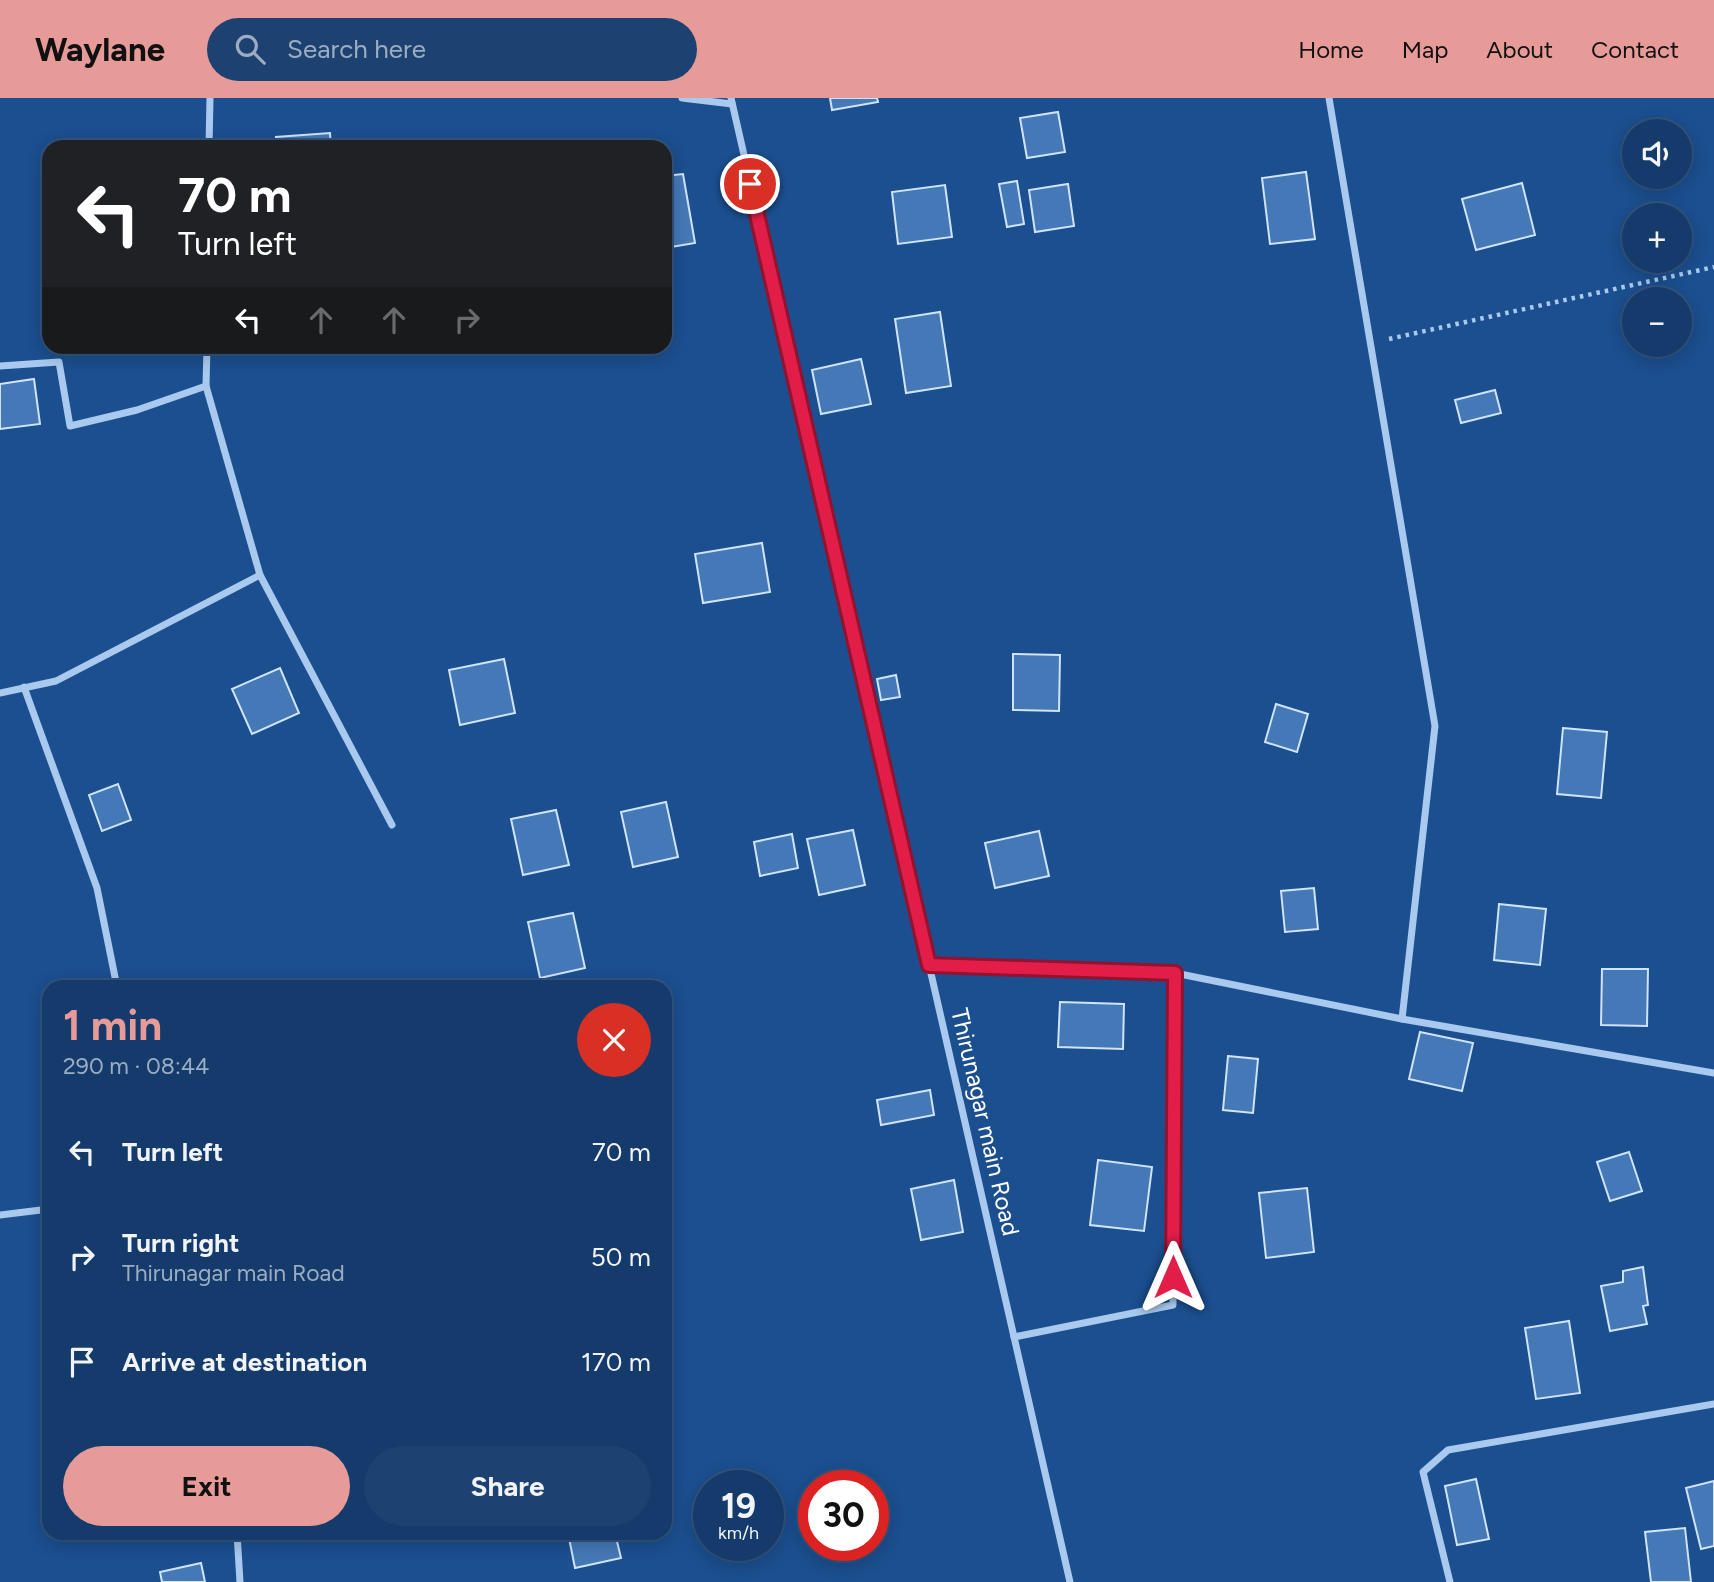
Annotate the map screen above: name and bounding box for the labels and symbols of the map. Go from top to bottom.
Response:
pin [720,154,780,214]
street label: Thirunagar main Road [945,1005,1026,1238]
position arrow [1136,1240,1210,1314]
speed limit sign: 30 [798,1470,889,1561]

